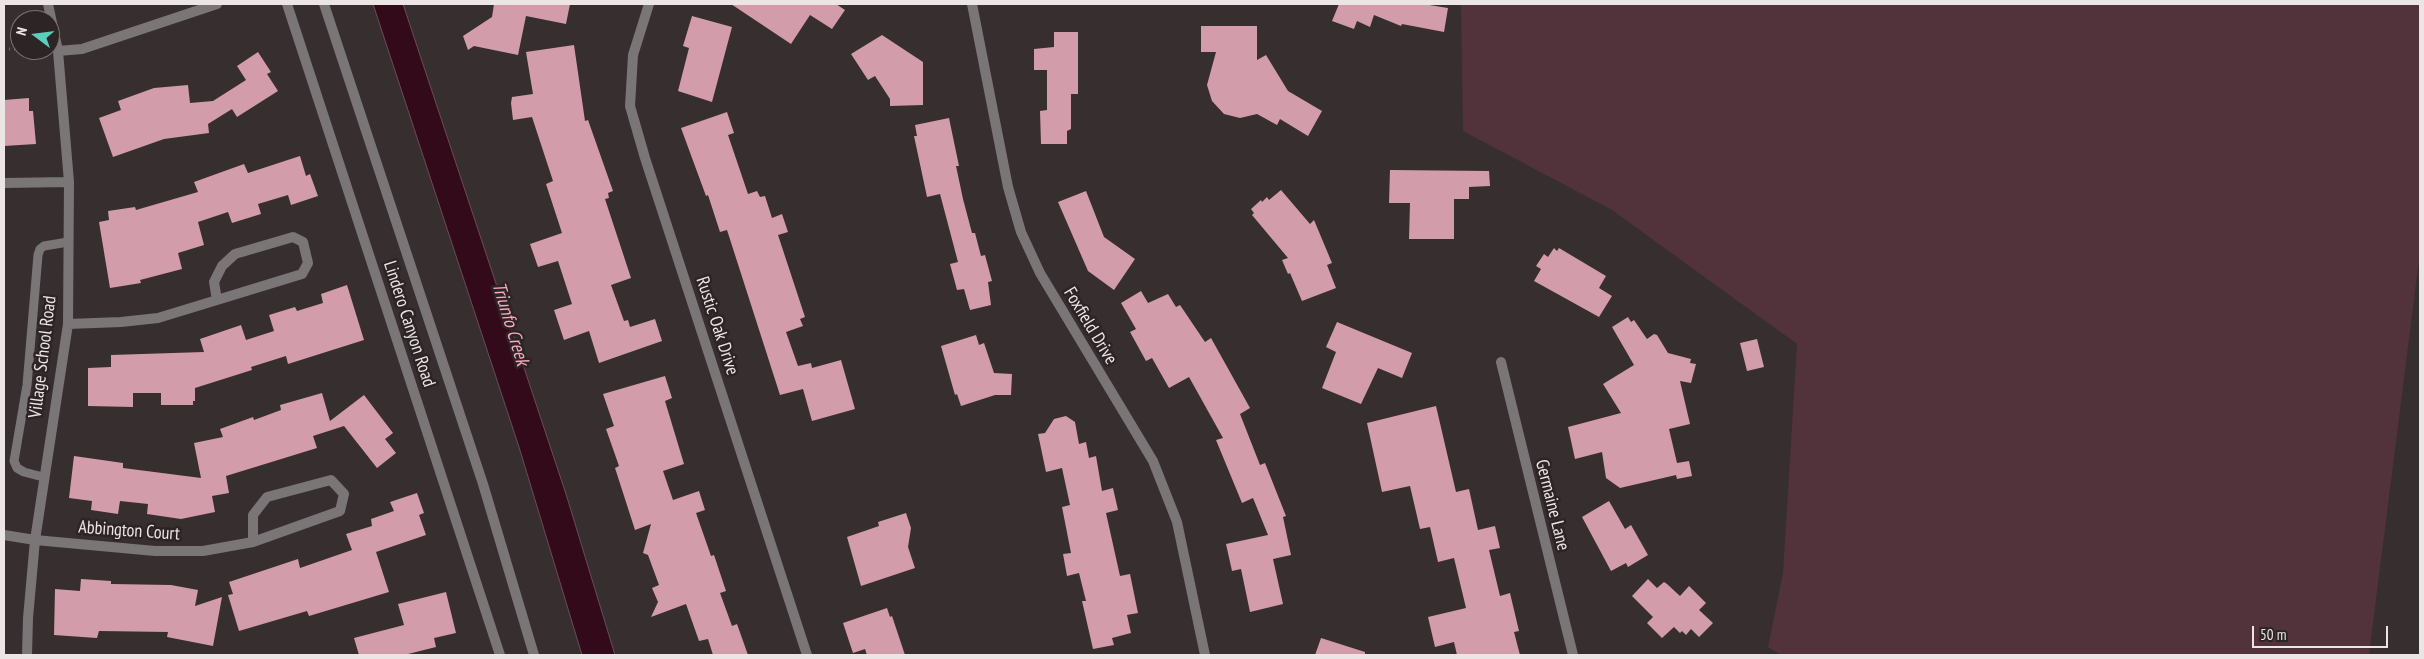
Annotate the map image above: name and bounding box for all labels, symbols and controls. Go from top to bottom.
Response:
north arrow [10,10,60,60]
text: N [12,25,31,37]
street label: Lindero Canyon Road [378,258,440,390]
street label: Rustic Oak Drive [691,274,743,378]
water label: Triunfo Creek [486,279,534,369]
street label: Foxfield Drive [1059,284,1121,368]
street label: Village School Road [25,295,61,419]
street label: Germaine Lane [1530,457,1574,553]
street label: Abbington Court [78,517,180,545]
scale bar [2254,616,2390,648]
text: 50 m [2260,625,2286,644]

